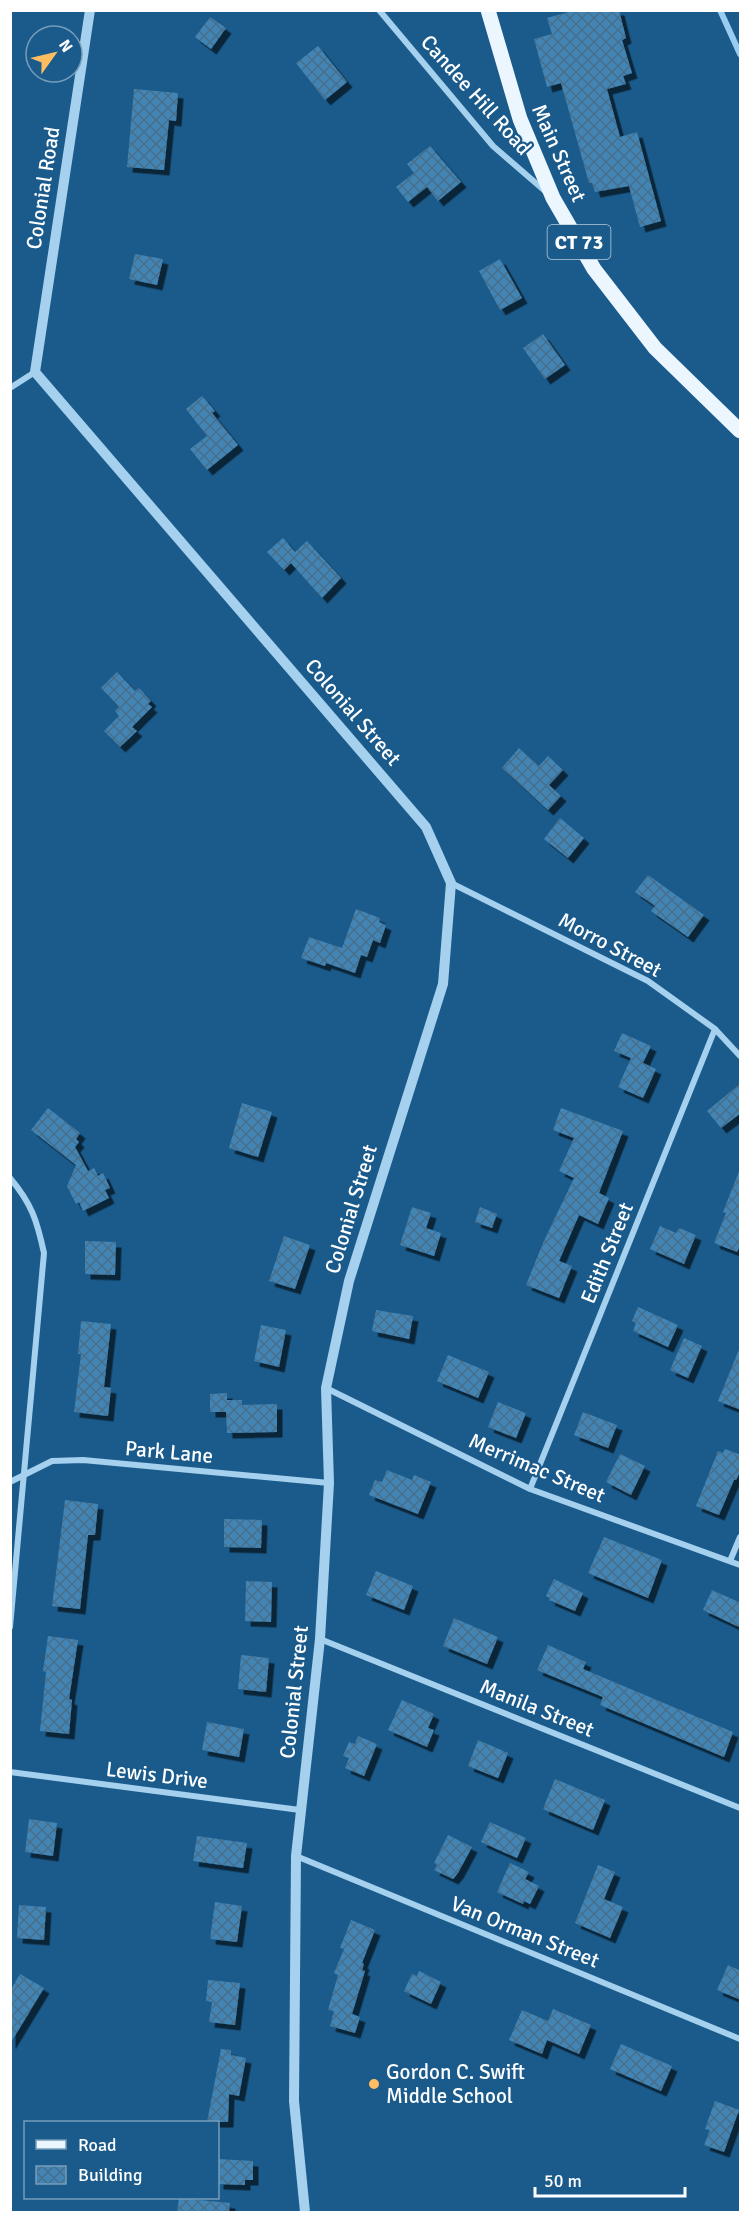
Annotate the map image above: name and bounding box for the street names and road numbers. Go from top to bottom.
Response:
street label: Candee Hill Road [415,29,537,161]
street label: Main Street [526,100,592,206]
street label: Colonial Road [20,125,66,251]
road number: CT 73 [548,225,610,259]
street label: Colonial Street [299,653,407,771]
street label: Morro Street [554,907,666,983]
street label: Colonial Street [319,1141,383,1277]
street label: Edith Street [575,1199,639,1307]
street label: Merrimac Street [465,1428,609,1508]
street label: Park Lane [124,1435,214,1469]
street label: Colonial Street [274,1624,314,1760]
street label: Manila Street [476,1673,598,1743]
street label: Lewis Drive [105,1756,209,1794]
street label: Van Orman Street [447,1890,603,1974]

